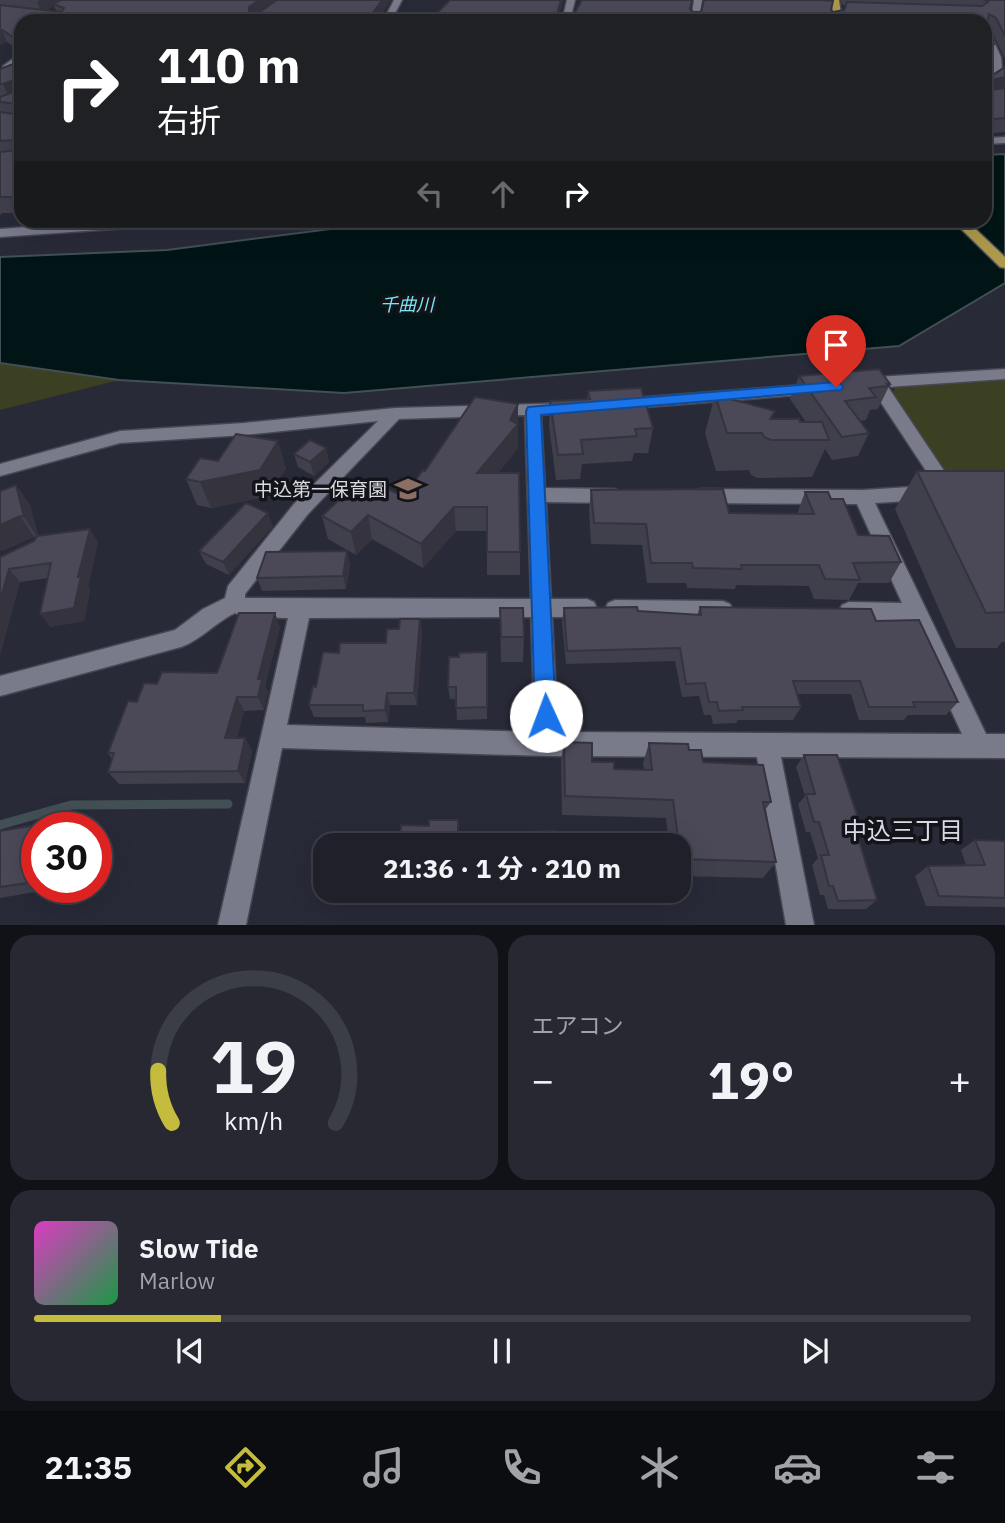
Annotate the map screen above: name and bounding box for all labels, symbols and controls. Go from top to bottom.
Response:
text: 110 m [157,33,301,96]
icon: right [42,42,133,133]
text: 右折 [157,99,221,141]
icon: left [411,175,449,213]
icon: ahead [484,175,522,213]
icon: right [557,175,595,213]
water label: 千曲川 [380,293,436,316]
pin [806,315,866,387]
icon: arrive [817,326,855,364]
school or university icon: 中込第一保育園 [393,474,423,504]
place label: 中込第一保育園 [254,477,387,501]
position arrow [509,679,583,753]
speed limit sign: 30 [21,812,112,903]
district label: 中込三丁目 [843,814,963,846]
text: 21:36 · 1 分 · 210 m [383,851,621,885]
text: エアコン [532,1010,624,1040]
text: 19 [210,1019,297,1114]
text: 19° [708,1046,795,1113]
text: − [532,1055,554,1104]
text: + [948,1055,971,1104]
text: km/h [224,1104,283,1137]
text: Slow Tide [139,1231,259,1265]
text: Marlow [139,1265,215,1295]
icon: previous [171,1332,209,1370]
icon: pause [483,1332,521,1370]
icon: next [796,1332,834,1370]
icon: directions [221,1443,270,1492]
icon: music [359,1443,408,1492]
icon: phone [497,1443,546,1492]
icon: climate [635,1443,684,1492]
icon: car [773,1443,822,1492]
icon: filters [911,1443,960,1492]
text: 21:35 [45,1446,132,1488]

